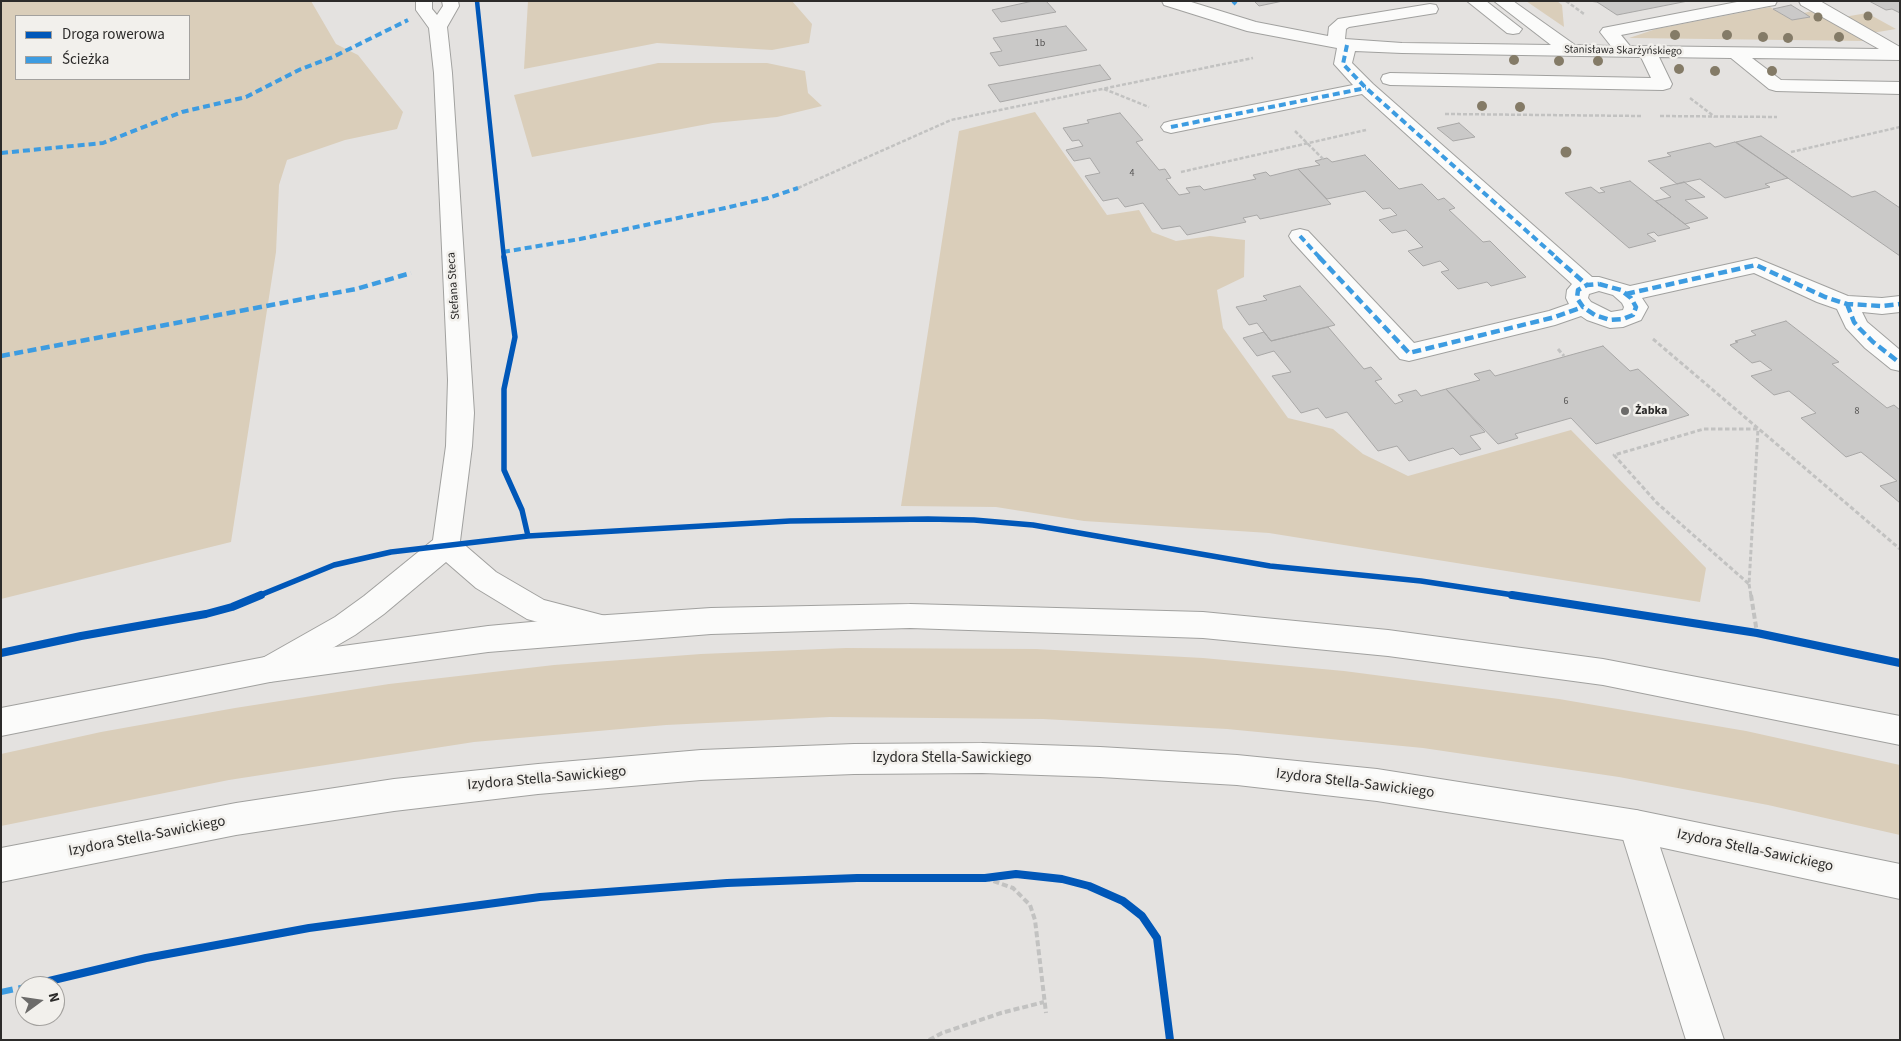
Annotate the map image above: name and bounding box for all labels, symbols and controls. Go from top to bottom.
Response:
legend [15,15,190,80]
text: Droga rowerowa [62,24,165,45]
house number: 1b [1035,38,1045,50]
street label: Stanisława Skarżyńskiego [1564,43,1682,59]
text: Ścieżka [62,49,109,70]
house number: 4 [1130,168,1134,180]
street label: Stefana Steca [444,252,464,320]
house number: 6 [1564,396,1568,408]
place label: Żabka [1635,404,1667,418]
marker: Żabka [1619,405,1631,417]
house number: 8 [1855,406,1859,418]
street label: Izydora Stella-Sawickiego [872,750,1032,768]
street label: Izydora Stella-Sawickiego [467,763,627,795]
street label: Izydora Stella-Sawickiego [1275,765,1435,803]
street label: Izydora Stella-Sawickiego [67,813,227,861]
street label: Izydora Stella-Sawickiego [1675,826,1835,876]
north arrow [15,976,65,1026]
text: N [43,991,64,1005]

